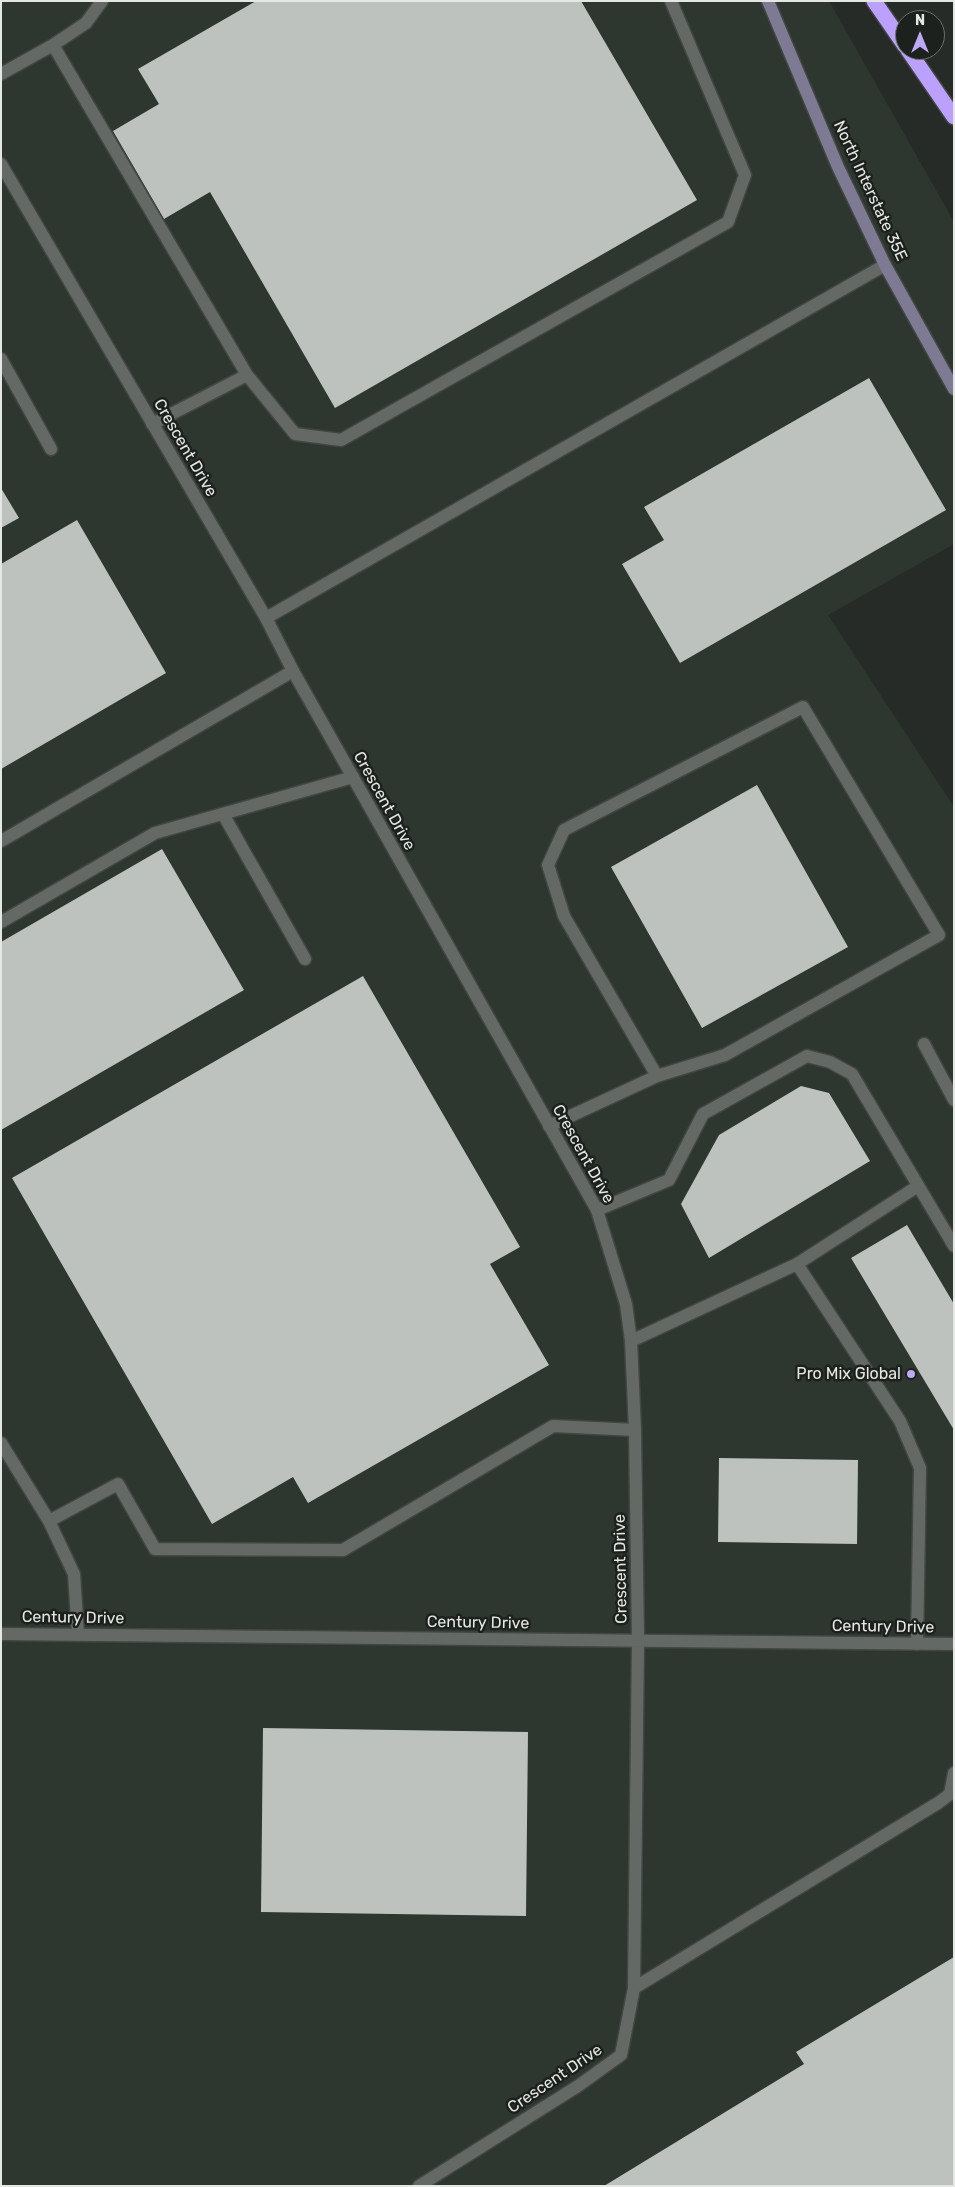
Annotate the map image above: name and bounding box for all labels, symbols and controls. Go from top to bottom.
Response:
north arrow [895,10,945,60]
text: N [915,12,925,29]
street label: North Interstate 35E [829,118,911,264]
street label: Crescent Drive [149,396,221,500]
street label: Crescent Drive [349,748,419,854]
street label: Crescent Drive [548,1101,618,1207]
place label: Pro Mix Global [796,1364,901,1384]
marker: Pro Mix Global [905,1368,917,1380]
street label: Crescent Drive [610,1514,632,1624]
street label: Century Drive [22,1608,124,1628]
street label: Century Drive [427,1613,529,1633]
street label: Century Drive [832,1617,934,1637]
street label: Crescent Drive [504,2040,606,2118]

